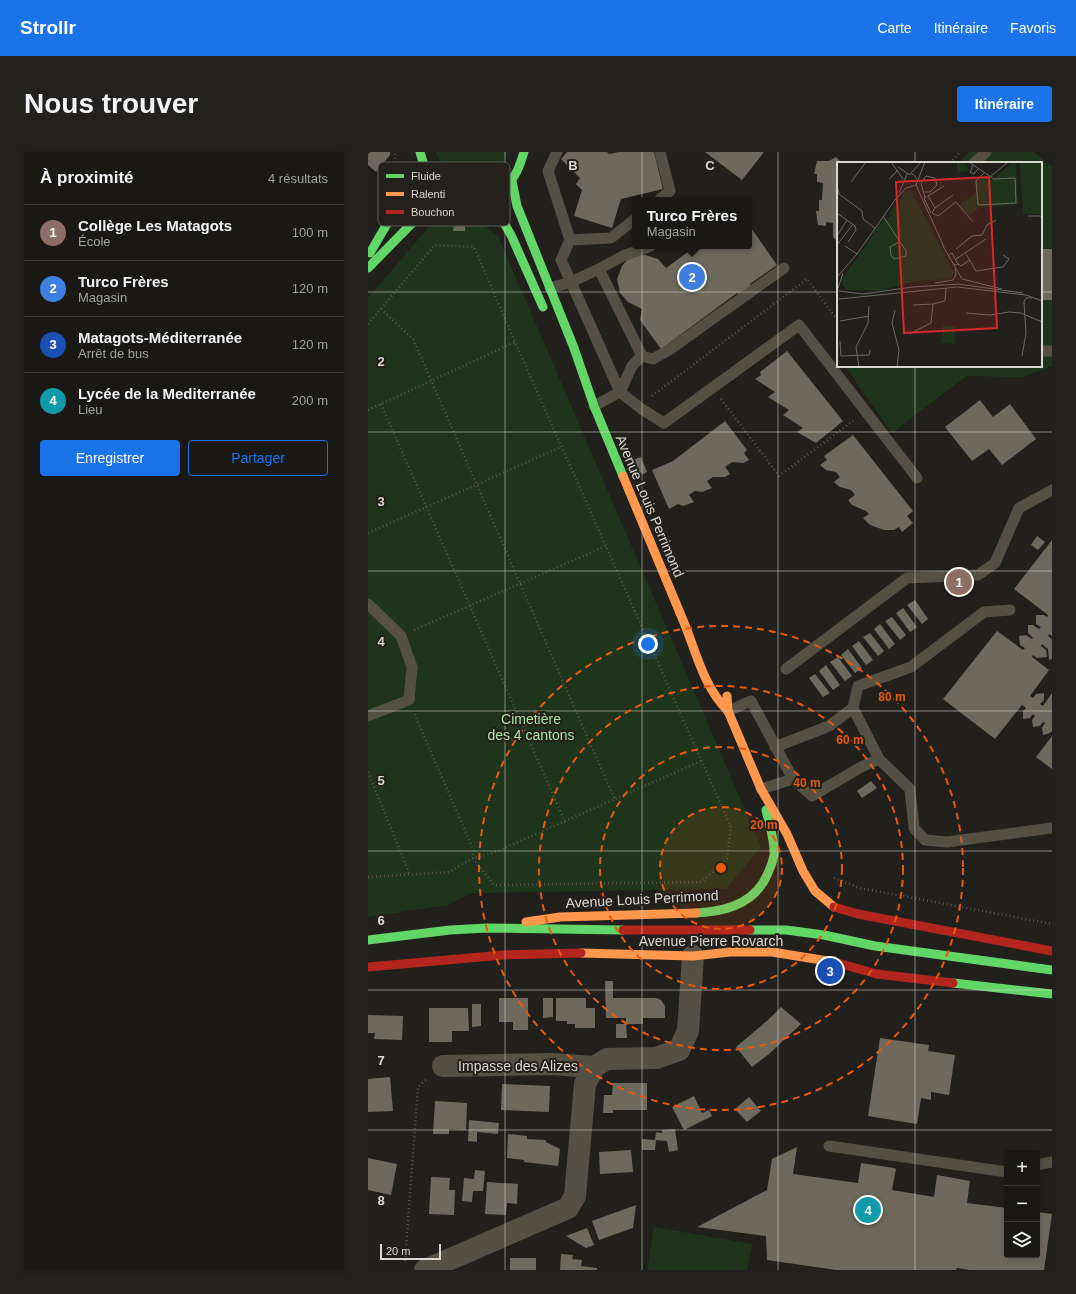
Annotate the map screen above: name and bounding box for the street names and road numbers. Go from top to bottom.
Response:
street label: Avenue Louis Perrimond [613,432,687,580]
street label: Avenue Louis Perrimond [565,887,719,911]
street label: Avenue Pierre Rovarch [639,933,783,949]
street label: Impasse des Alizes [458,1058,578,1074]

